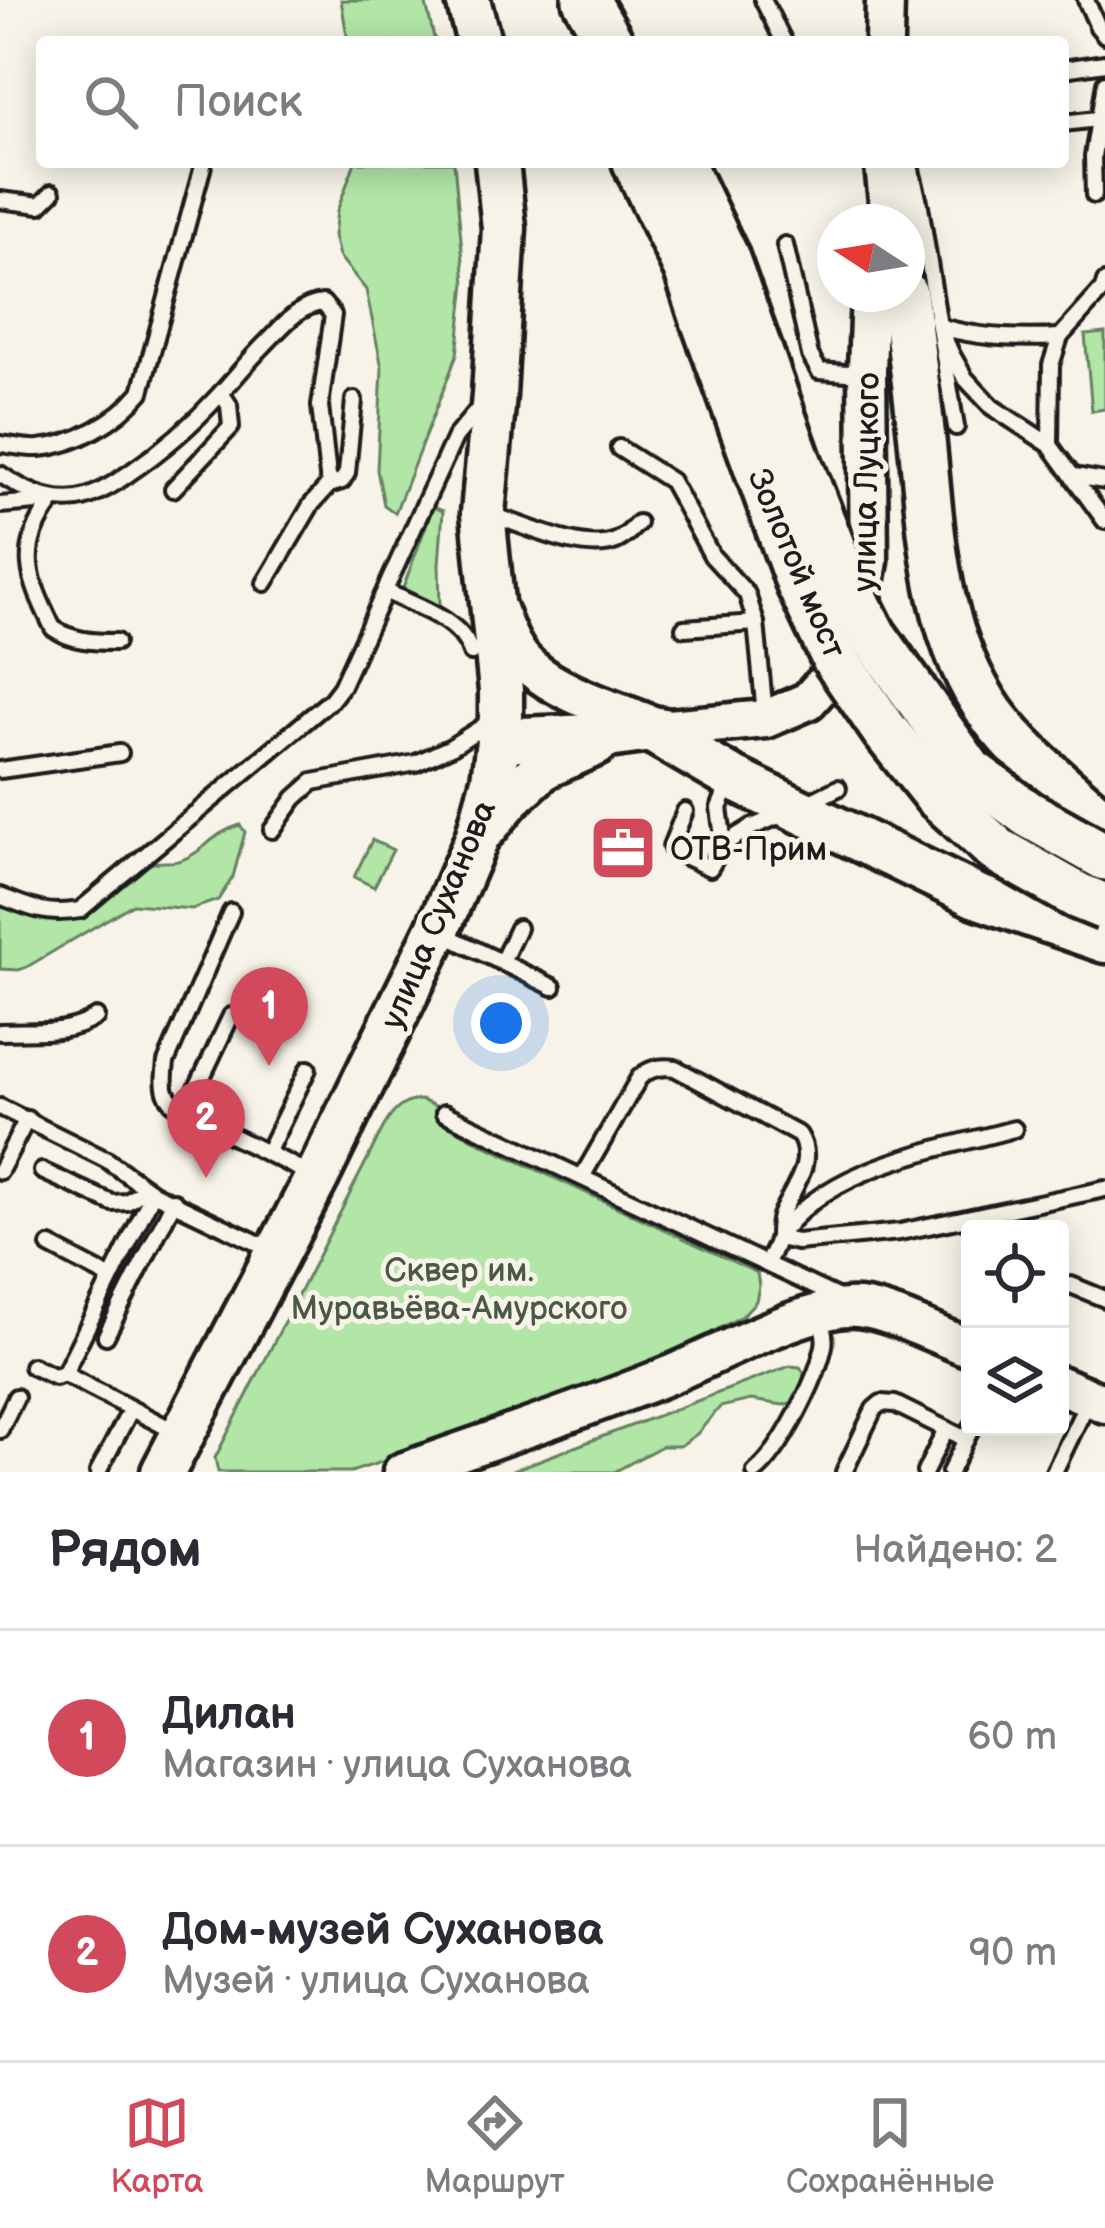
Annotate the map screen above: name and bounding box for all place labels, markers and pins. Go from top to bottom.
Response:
office icon: ОТВ-Прим [588,813,658,883]
place label: ОТВ-Прим [670,830,827,870]
pin: 1 [230,967,308,1066]
pin: 2 [167,1079,245,1178]

